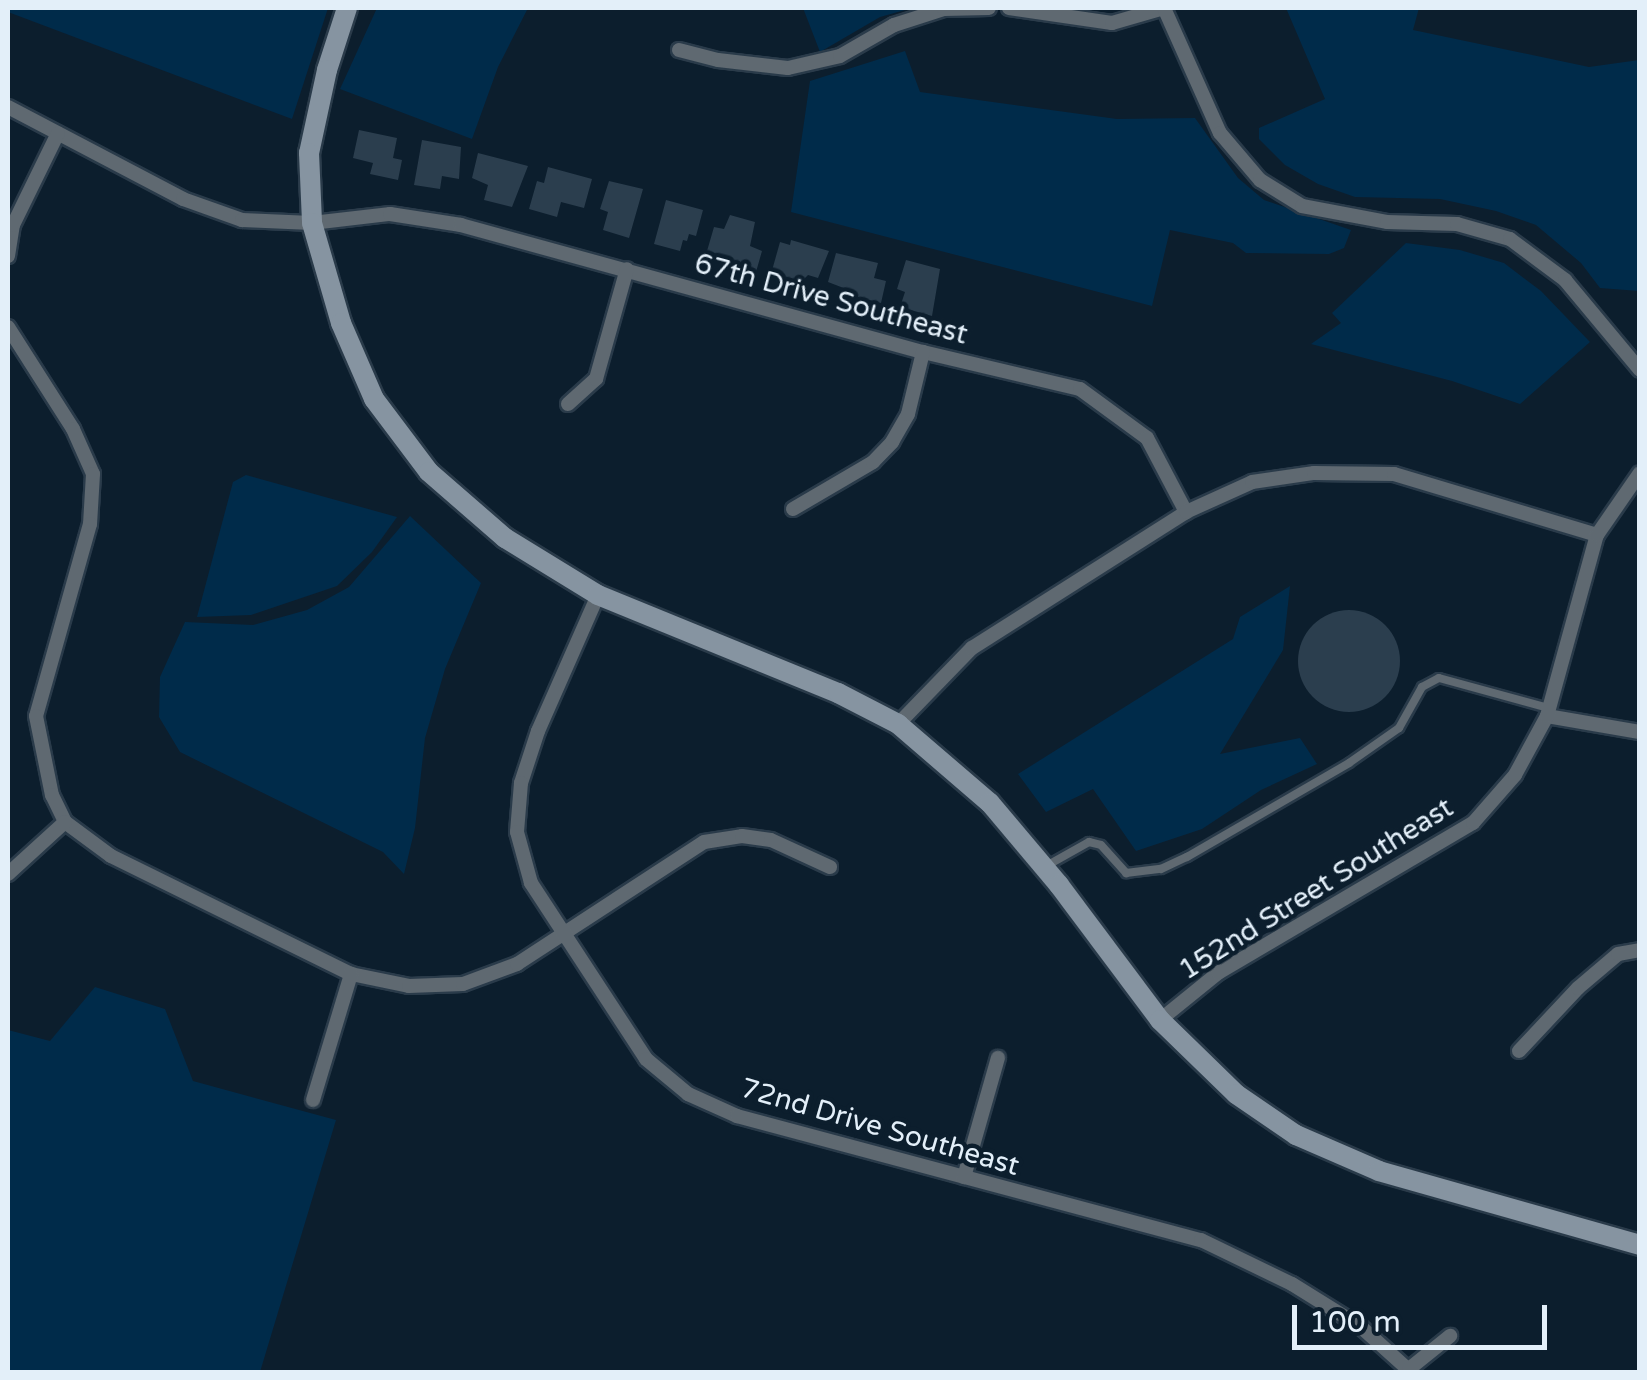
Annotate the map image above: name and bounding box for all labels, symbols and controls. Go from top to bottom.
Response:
street label: 67th Drive Southeast [691,246,971,352]
street label: 152nd Street Southeast [1173,791,1459,987]
street label: 72nd Drive Southeast [737,1071,1023,1183]
scale bar [1297,1285,1552,1347]
text: 100 m [1309,1304,1401,1341]

